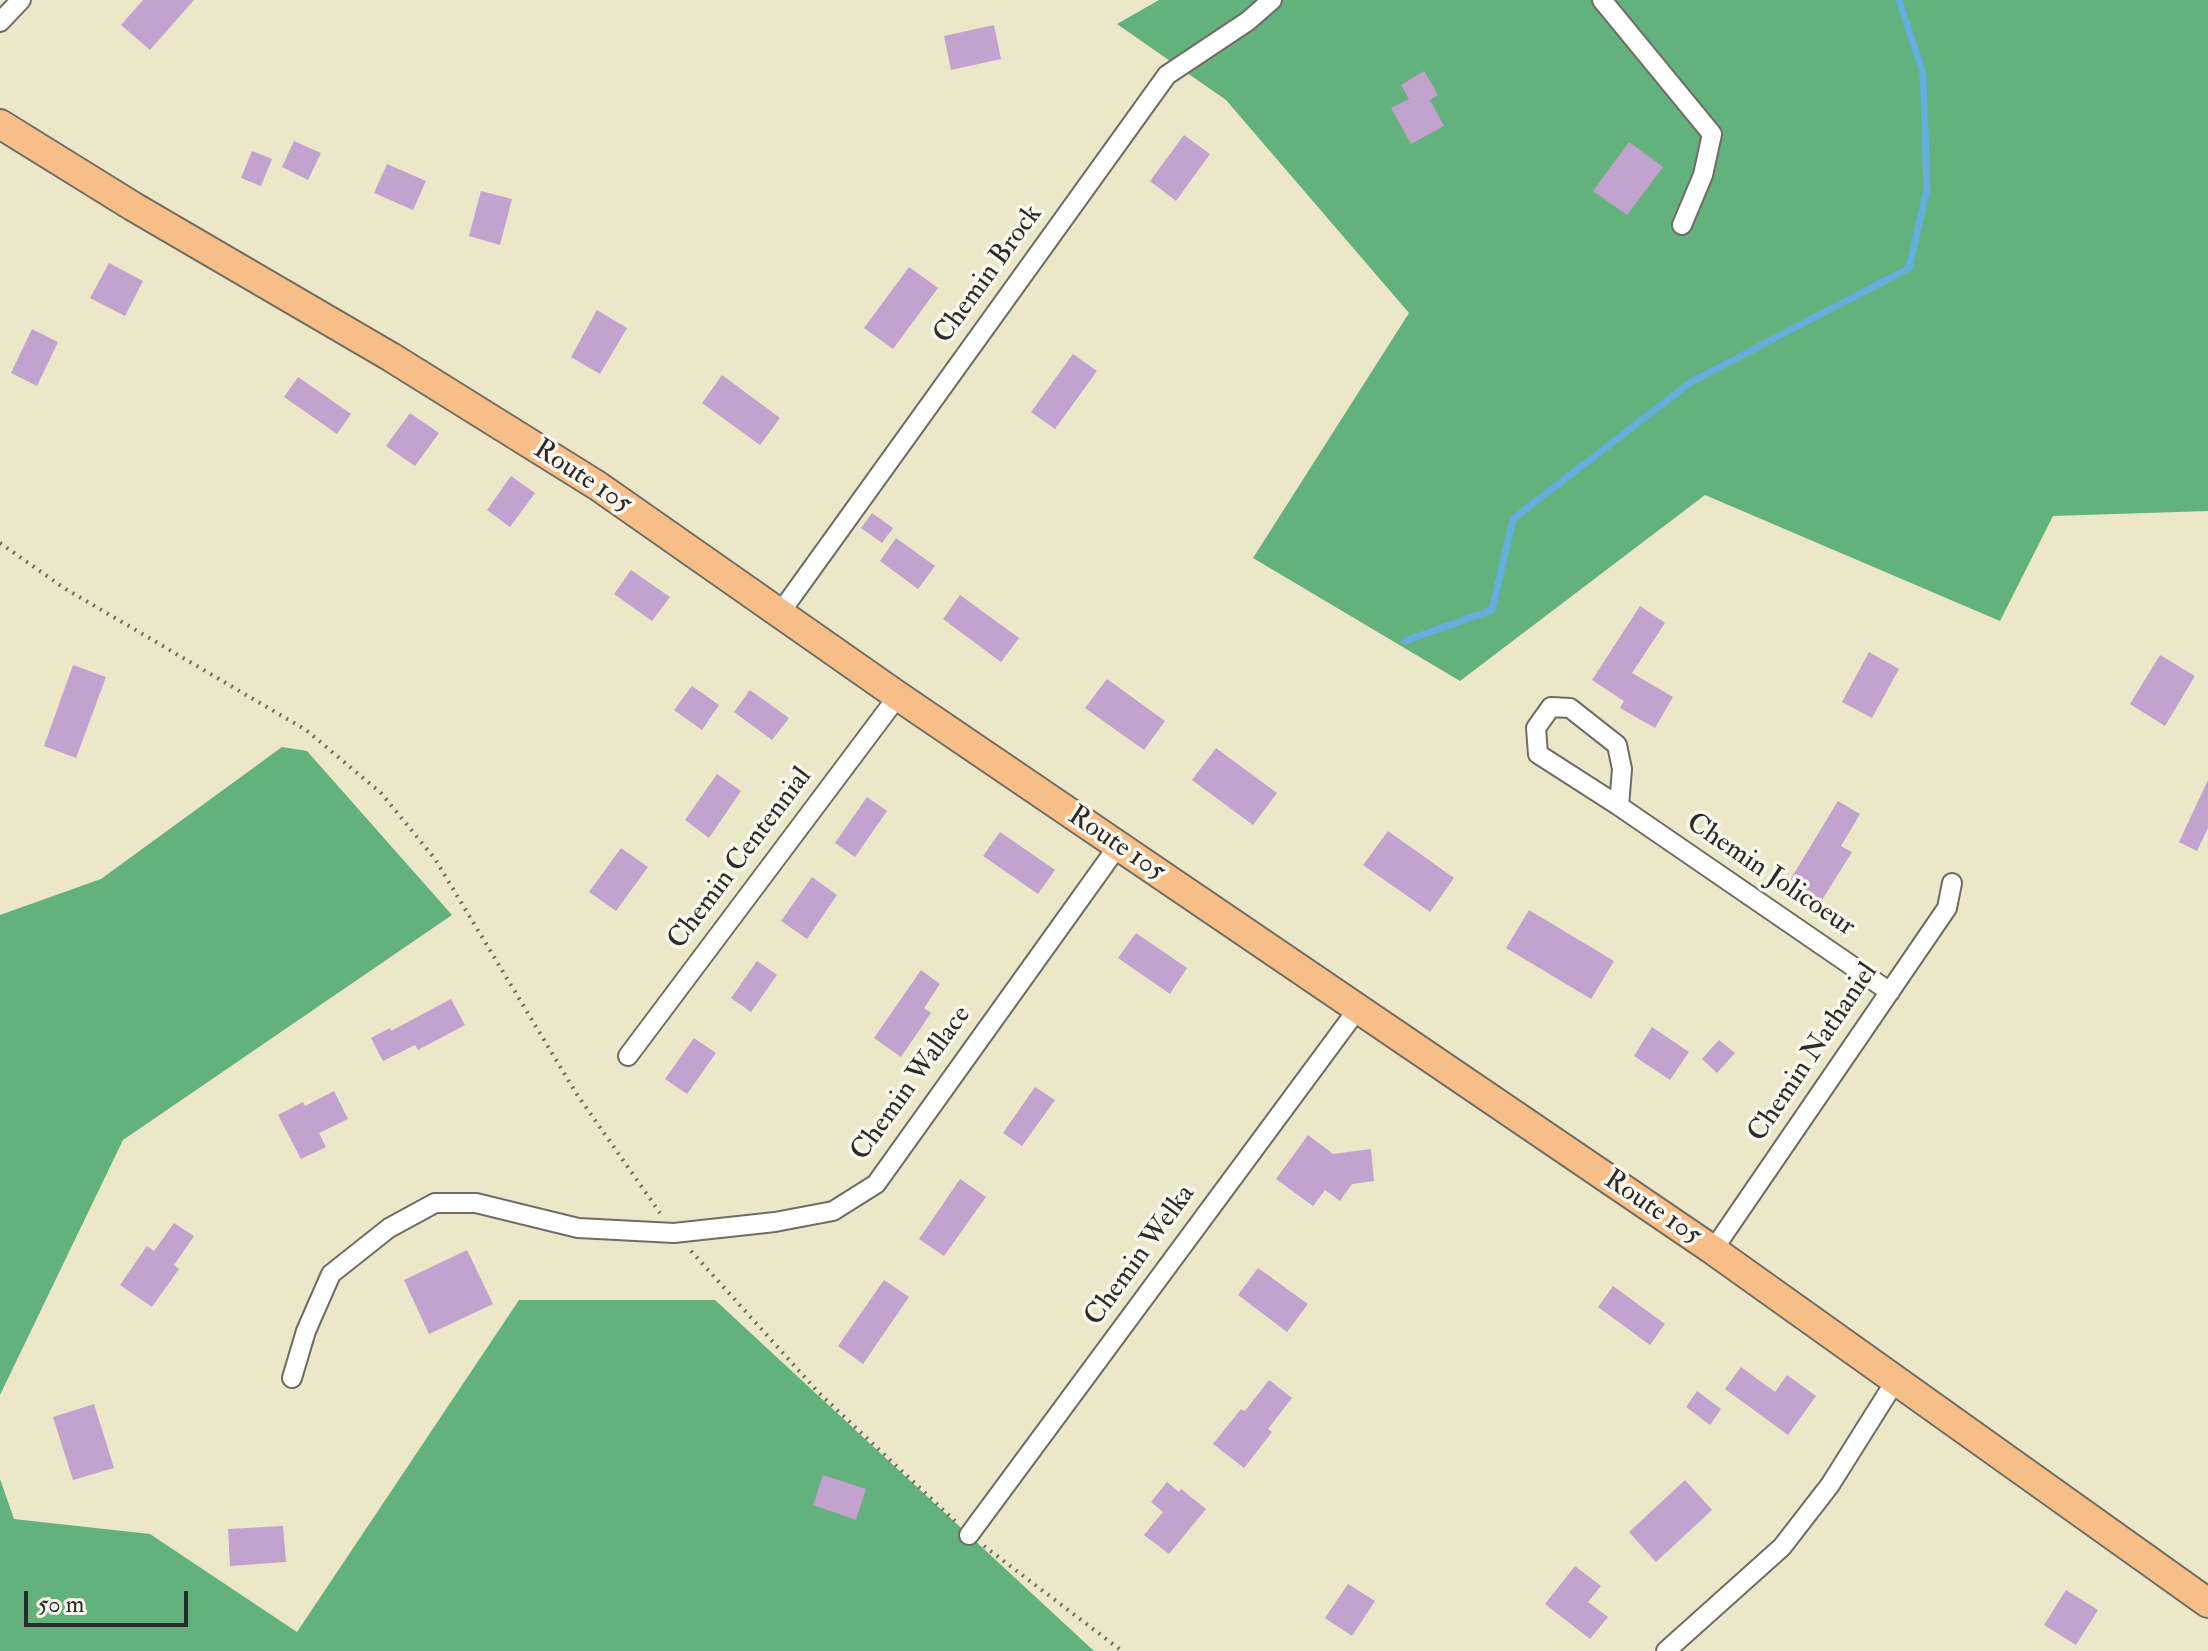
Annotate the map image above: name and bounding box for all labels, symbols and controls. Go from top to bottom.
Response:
street label: Chemin Brock [927,199,1051,351]
street label: Route 105 [526,434,638,522]
street label: Chemin Centennial [662,762,820,956]
street label: Route 105 [1061,800,1171,890]
street label: Chemin Jolicoeur [1679,807,1861,945]
street label: Chemin Nathaniel [1742,957,1886,1149]
street label: Chemin Wallace [845,1000,979,1168]
street label: Route 105 [1597,1164,1707,1254]
street label: Chemin Welka [1079,1179,1203,1333]
scale bar [28,1575,192,1625]
text: 50 m [38,1589,84,1620]

